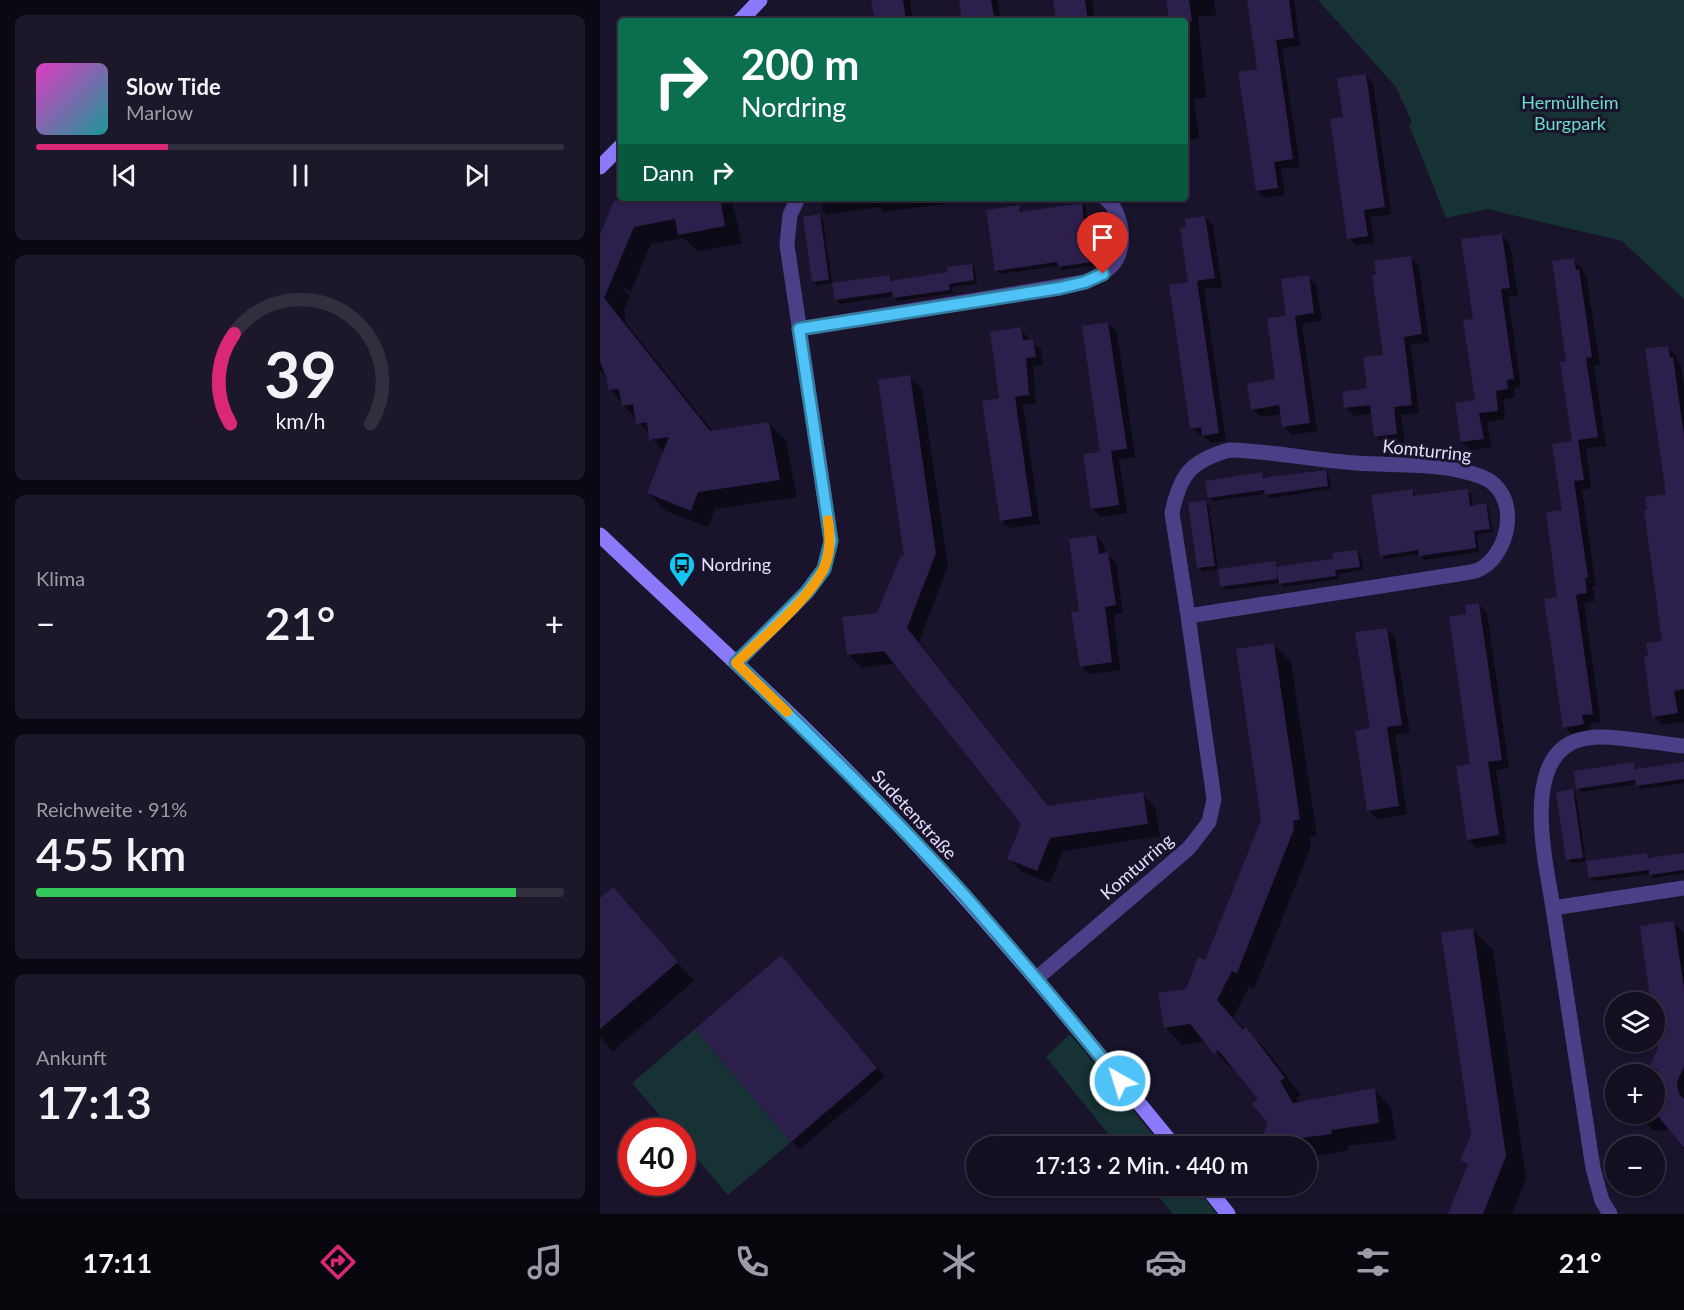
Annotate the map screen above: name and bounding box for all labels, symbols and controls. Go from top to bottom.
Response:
text: 200 m [741,39,859,89]
icon: right [642,42,720,120]
text: Slow Tide [126,73,221,100]
text: Nordring [741,90,846,123]
park label: Hermülheim Burgpark [1521,91,1619,134]
text: Marlow [126,100,193,124]
icon: right [706,156,739,189]
icon: previous [108,159,141,192]
icon: pause [284,159,317,192]
icon: next [460,159,493,192]
text: Dann [642,159,694,186]
pin [1077,212,1128,274]
icon: arrive [1086,221,1119,254]
text: 39 [264,336,336,411]
text: km/h [275,409,325,435]
street label: Komturring [1381,434,1473,466]
bus stop icon: Nordring [667,550,697,588]
place label: Nordring [701,553,771,575]
text: Klima [36,566,85,590]
text: 21° [265,596,335,650]
text: − [36,603,55,643]
text: + [545,603,564,643]
street label: Sudetenstraße [868,765,962,864]
text: Reichweite · 91% [36,797,187,821]
text: 455 km [36,827,186,881]
street label: Komturring [1095,829,1177,904]
map controls [1605,992,1665,1196]
button: layers [1605,992,1665,1052]
text: Ankunft [36,1045,107,1069]
position arrow [1088,1049,1152,1113]
button: + [1605,1064,1665,1124]
text: 17:13 [36,1075,152,1129]
speed limit sign: 40 [618,1118,696,1196]
button: − [1605,1136,1665,1196]
text: 17:13 · 2 Min. · 440 m [1034,1152,1249,1179]
icon: directions [317,1241,359,1283]
icon: music [524,1241,566,1283]
icon: phone [731,1241,773,1283]
icon: climate [938,1241,980,1283]
icon: car [1145,1241,1187,1283]
icon: filters [1352,1241,1394,1283]
text: 17:11 [82,1246,152,1279]
text: 21° [1559,1246,1601,1279]

